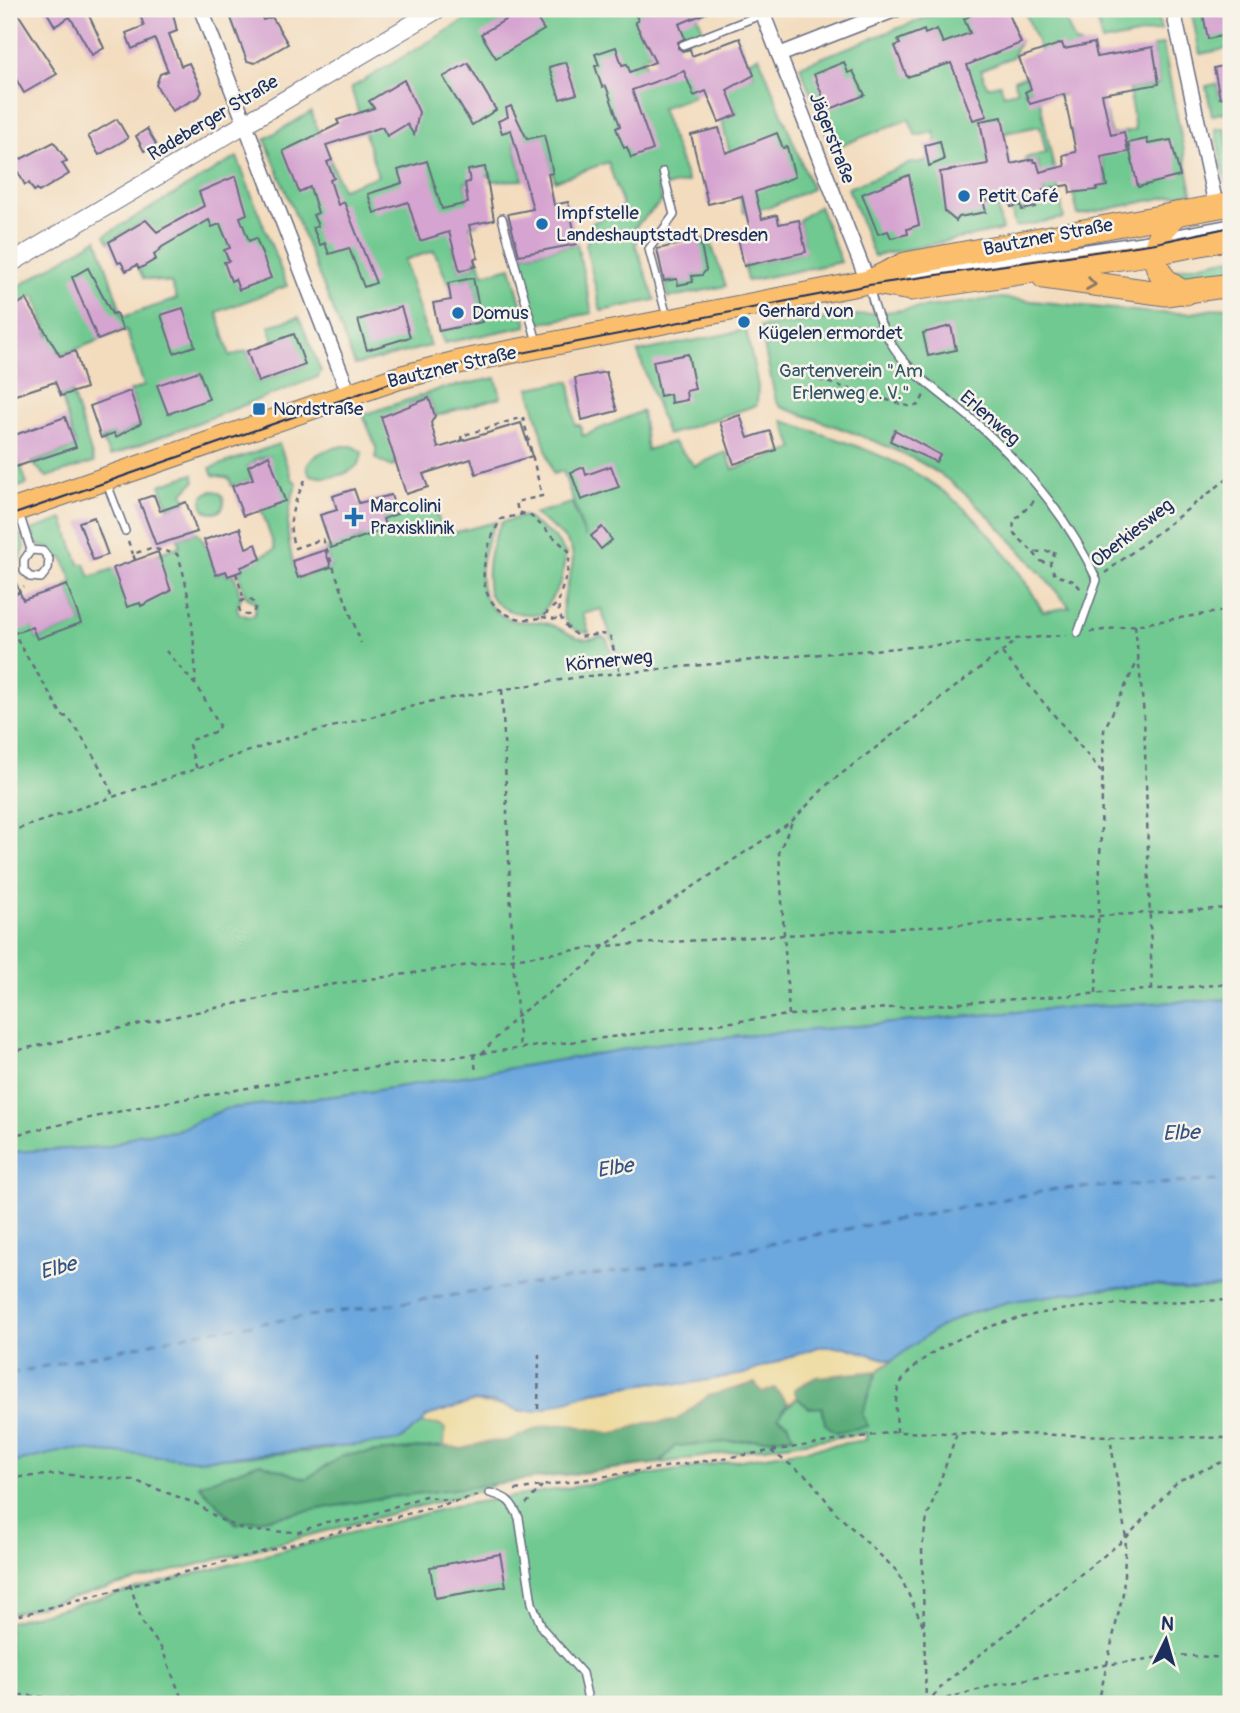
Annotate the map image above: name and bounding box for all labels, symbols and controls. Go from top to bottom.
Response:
street label: Radeberger Straße [143,69,283,166]
street label: Jägerstraße [804,89,861,187]
place label: Petit Café [978,184,1059,208]
marker: Petit Café [956,188,972,204]
place label: Impfstelle Landeshauptstadt Dresden [556,201,768,247]
street label: Bautzner Straße [981,213,1115,261]
marker: Impfstelle Landeshauptstadt Dresden [534,216,550,232]
one-way arrow [1085,276,1097,291]
place label: Gerhard von Kügelen ermordet [758,299,903,345]
place label: Domus [472,301,529,325]
marker: Domus [450,305,466,321]
marker: Gerhard von Kügelen ermordet [736,314,752,330]
street label: Bautzner Straße [385,340,519,393]
park label: Gartenverein "Am Erlenweg e. V." [779,359,923,405]
street label: Erlenweg [955,385,1025,451]
place label: Nordstraße [273,397,364,421]
marker: Nordstraße [251,401,267,417]
street label: Oberkiesweg [1086,493,1178,573]
place label: Marcolini Praxisklinik [370,494,455,540]
marker: Marcolini Praxisklinik [344,507,364,527]
street label: Körnerweg [564,645,654,677]
water label: Elbe [1162,1119,1202,1147]
water label: Elbe [595,1151,638,1184]
water label: Elbe [37,1250,82,1286]
north arrow [1132,1604,1202,1674]
text: N [1160,1612,1175,1637]

